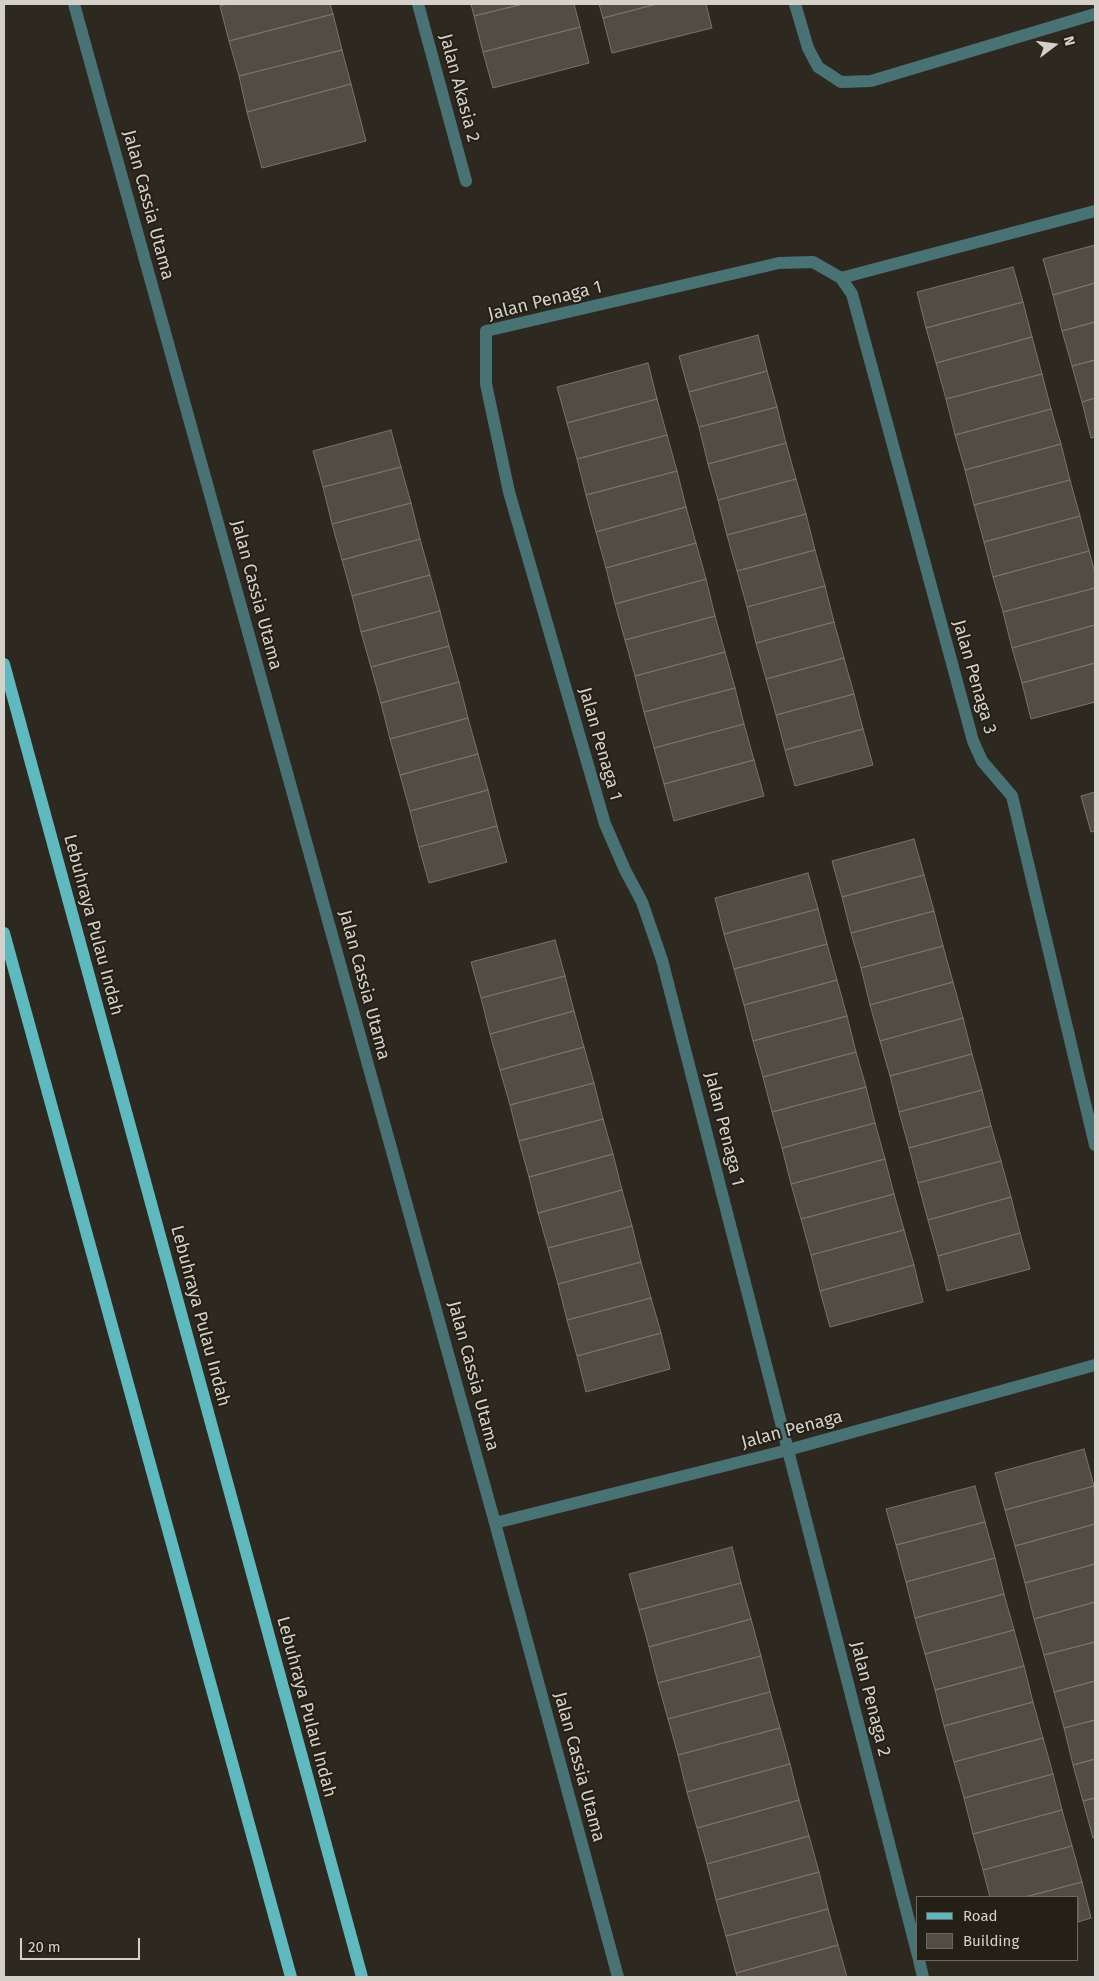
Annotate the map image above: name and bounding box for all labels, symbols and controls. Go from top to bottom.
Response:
north arrow [1029,20,1079,70]
street label: Jalan Akasia 2 [434,31,484,145]
text: N [1060,34,1078,48]
street label: Jalan Cassia Utama [118,128,178,282]
street label: Jalan Penaga 1 [486,276,604,326]
street label: Jalan Cassia Utama [226,518,286,672]
street label: Jalan Penaga 3 [947,617,1001,737]
street label: Jalan Penaga 1 [574,685,626,803]
street label: Lebuhraya Pulau Indah [58,832,128,1018]
street label: Jalan Cassia Utama [334,908,394,1062]
street label: Jalan Penaga 1 [699,1070,749,1188]
street label: Lebuhraya Pulau Indah [165,1223,235,1409]
street label: Jalan Cassia Utama [443,1299,503,1453]
street label: Jalan Penaga [739,1406,845,1454]
street label: Lebuhraya Pulau Indah [271,1614,341,1800]
street label: Jalan Penaga 2 [845,1639,895,1759]
street label: Jalan Cassia Utama [549,1690,609,1844]
legend [916,1896,1079,1961]
text: Road [963,1907,998,1925]
scale bar [22,1928,142,1960]
text: Building [963,1932,1019,1950]
text: 20 m [28,1938,61,1956]

